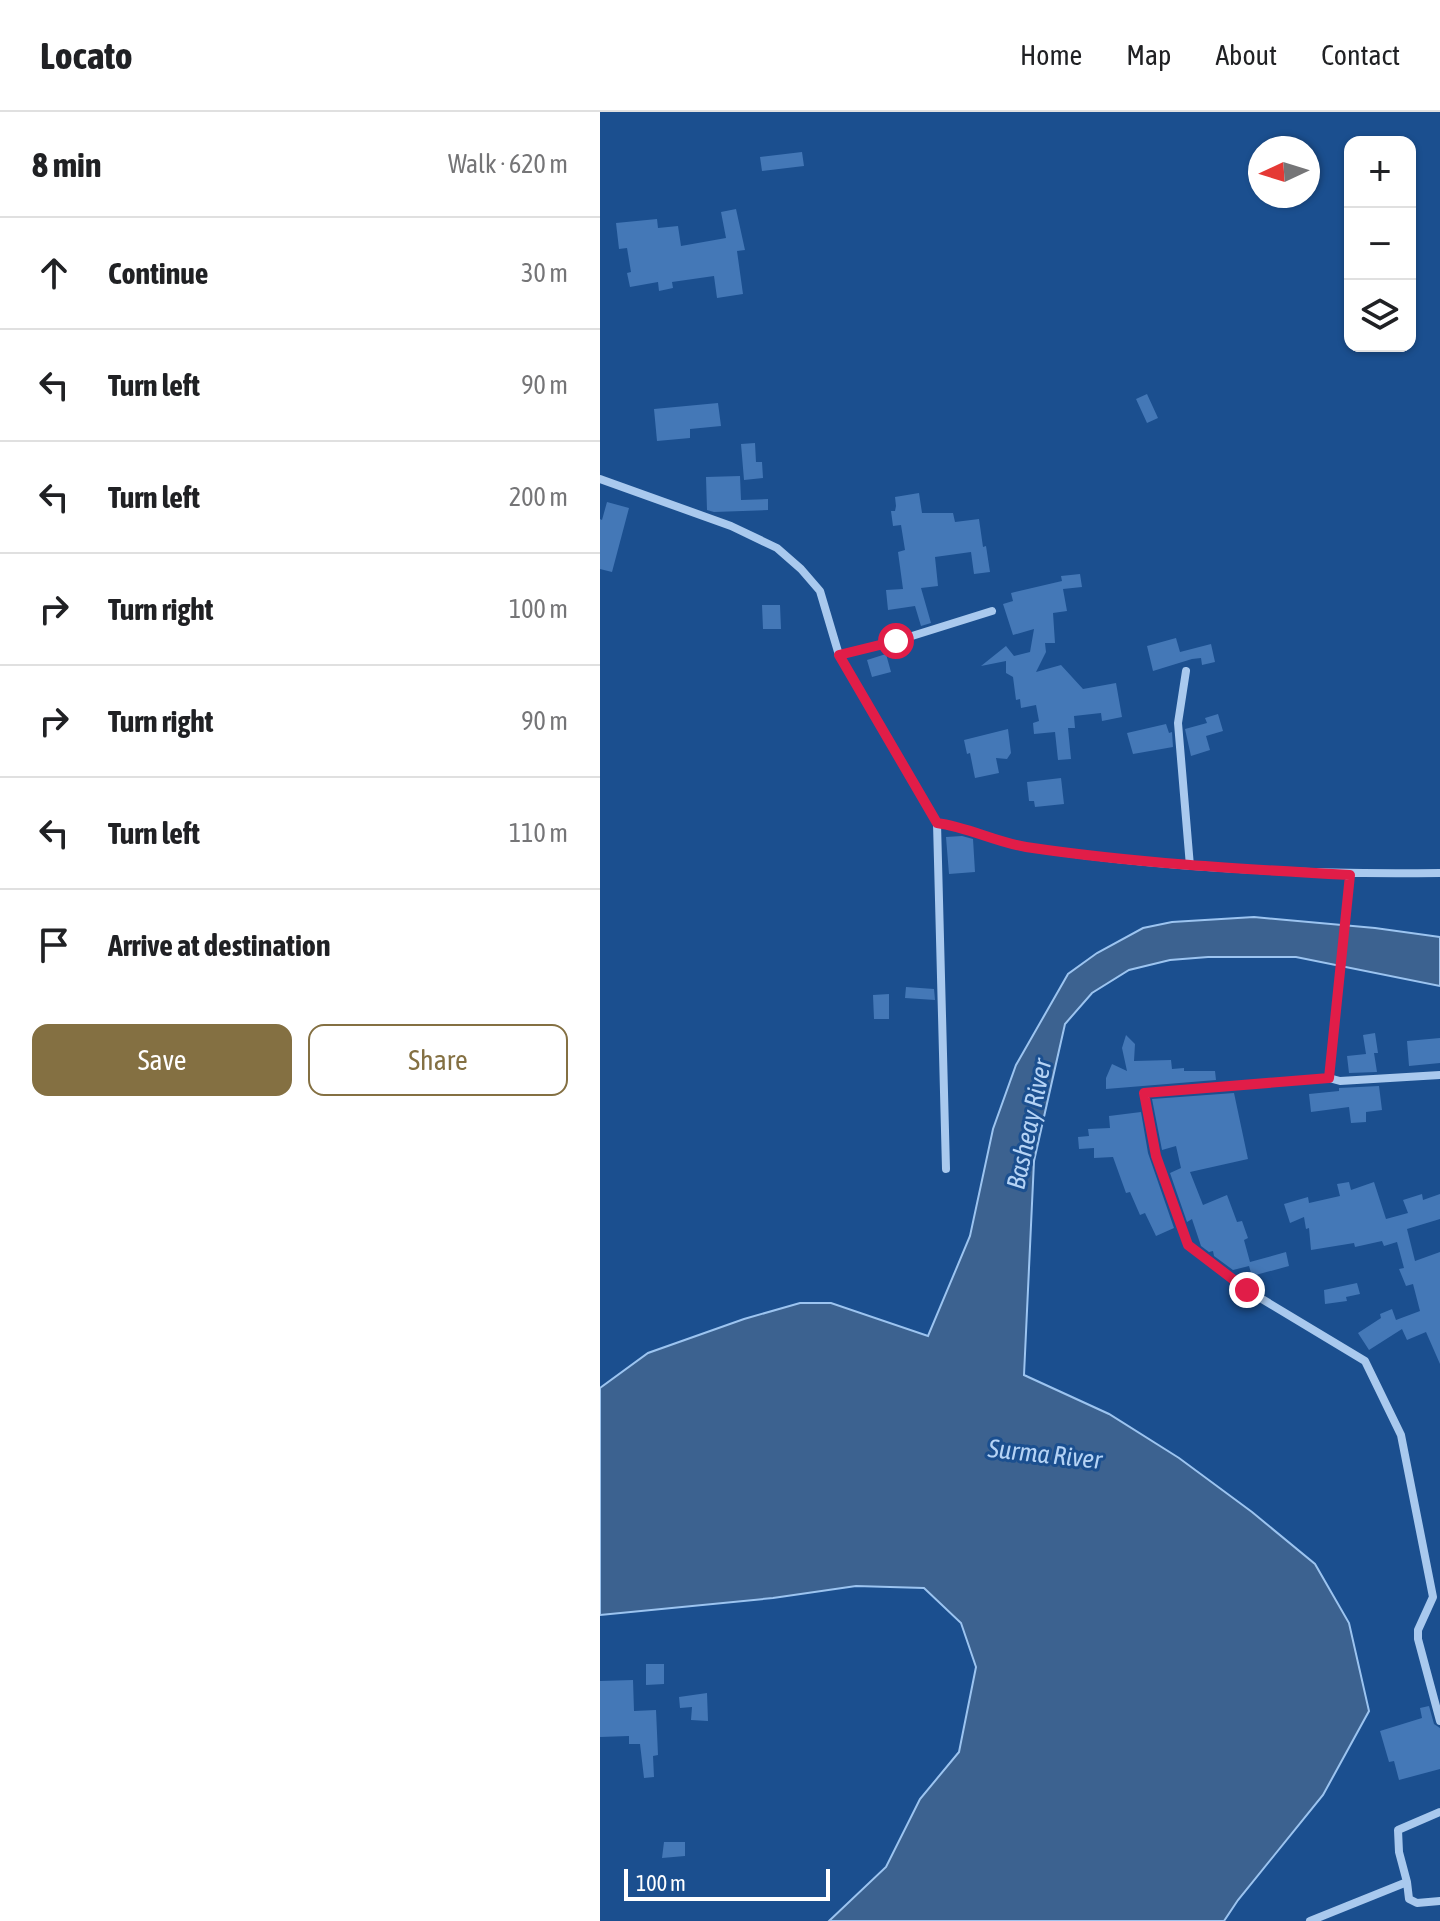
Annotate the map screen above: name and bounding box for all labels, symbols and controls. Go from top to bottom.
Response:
text: Locato [40,34,133,77]
text: Home [1020,39,1082,71]
text: Map [1126,39,1171,71]
text: About [1215,39,1277,71]
text: Contact [1321,39,1400,71]
north arrow [1248,136,1320,208]
map controls [1344,136,1416,352]
button: + [1344,136,1416,208]
text: 8 min [32,145,101,184]
text: Walk · 620 m [448,149,568,179]
button: − [1344,208,1416,280]
icon: ahead [32,251,76,295]
text: Continue [108,256,208,290]
text: 30 m [521,258,568,288]
button: layers [1344,280,1416,352]
icon: left [32,363,76,407]
text: Turn left [108,368,200,402]
text: 90 m [521,370,568,400]
icon: left [32,475,76,519]
text: Turn left [108,480,200,514]
text: 200 m [509,482,568,512]
icon: right [32,587,76,631]
text: Turn right [108,592,214,626]
text: 100 m [509,594,568,624]
route start [878,623,914,659]
icon: right [32,699,76,743]
text: Turn right [108,704,214,738]
text: 90 m [521,706,568,736]
icon: left [32,811,76,855]
text: Turn left [108,816,200,850]
text: 110 m [509,818,568,848]
icon: arrive [32,923,76,967]
text: Arrive at destination [108,928,330,962]
button: Save [32,1024,292,1096]
button: Share [308,1024,568,1096]
water label: Basheay River [1001,1055,1058,1192]
route end [1229,1272,1265,1308]
water label: Surma River [986,1433,1105,1475]
scale bar [624,1865,830,1901]
text: 100 m [636,1870,686,1896]

